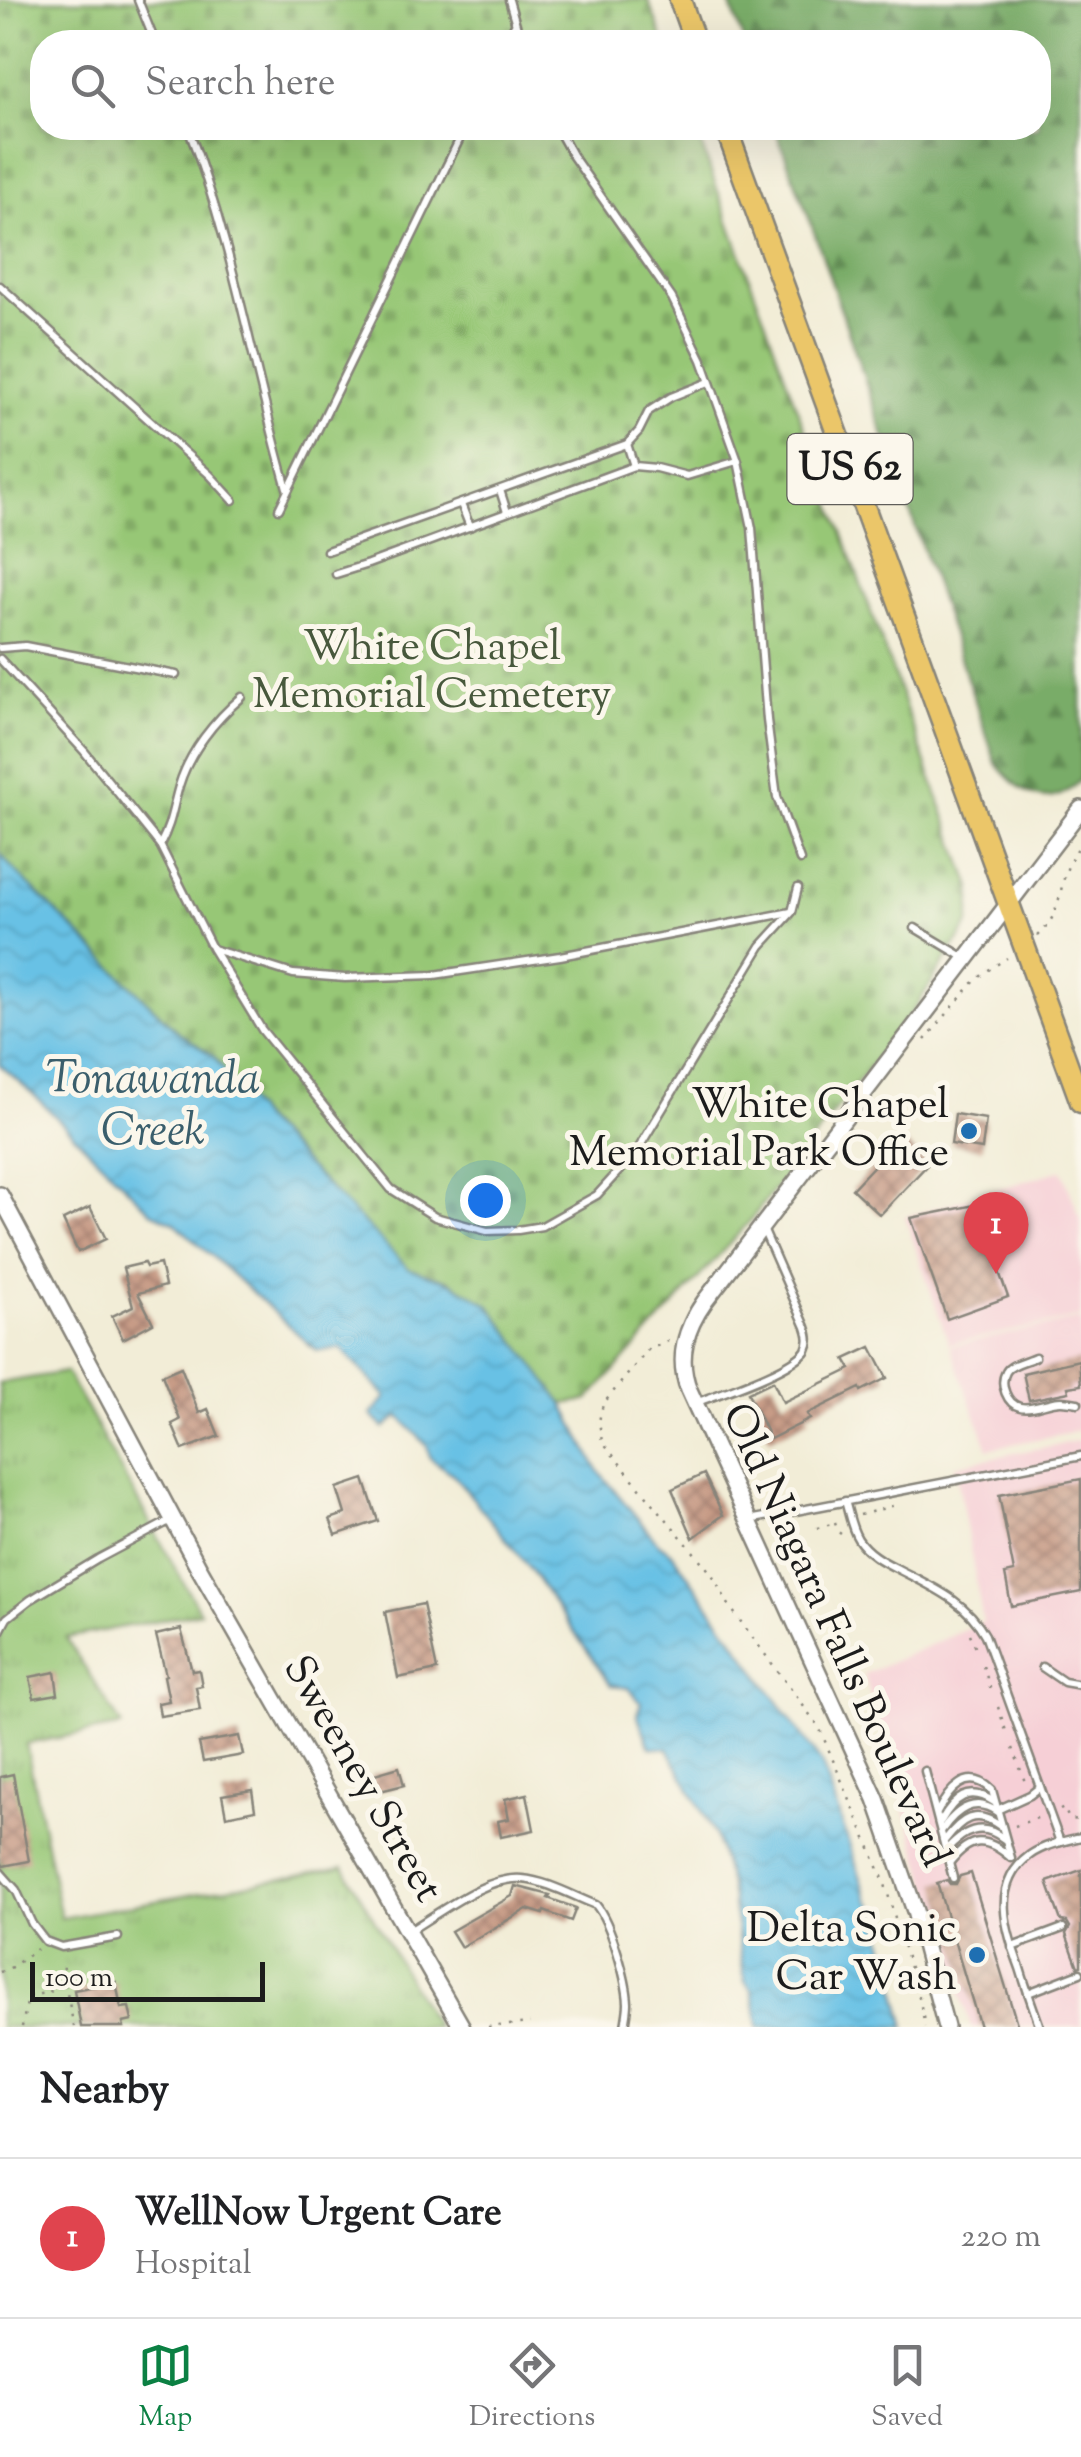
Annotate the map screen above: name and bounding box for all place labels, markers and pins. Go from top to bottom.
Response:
place label: White Chapel Memorial Park Office [569,1077,949,1185]
marker: White Chapel Memorial Park Office [958,1120,980,1142]
pin: 1 [964,1192,1028,1274]
place label: Delta Sonic Car Wash [747,1901,957,2009]
marker: Delta Sonic Car Wash [966,1944,988,1966]

